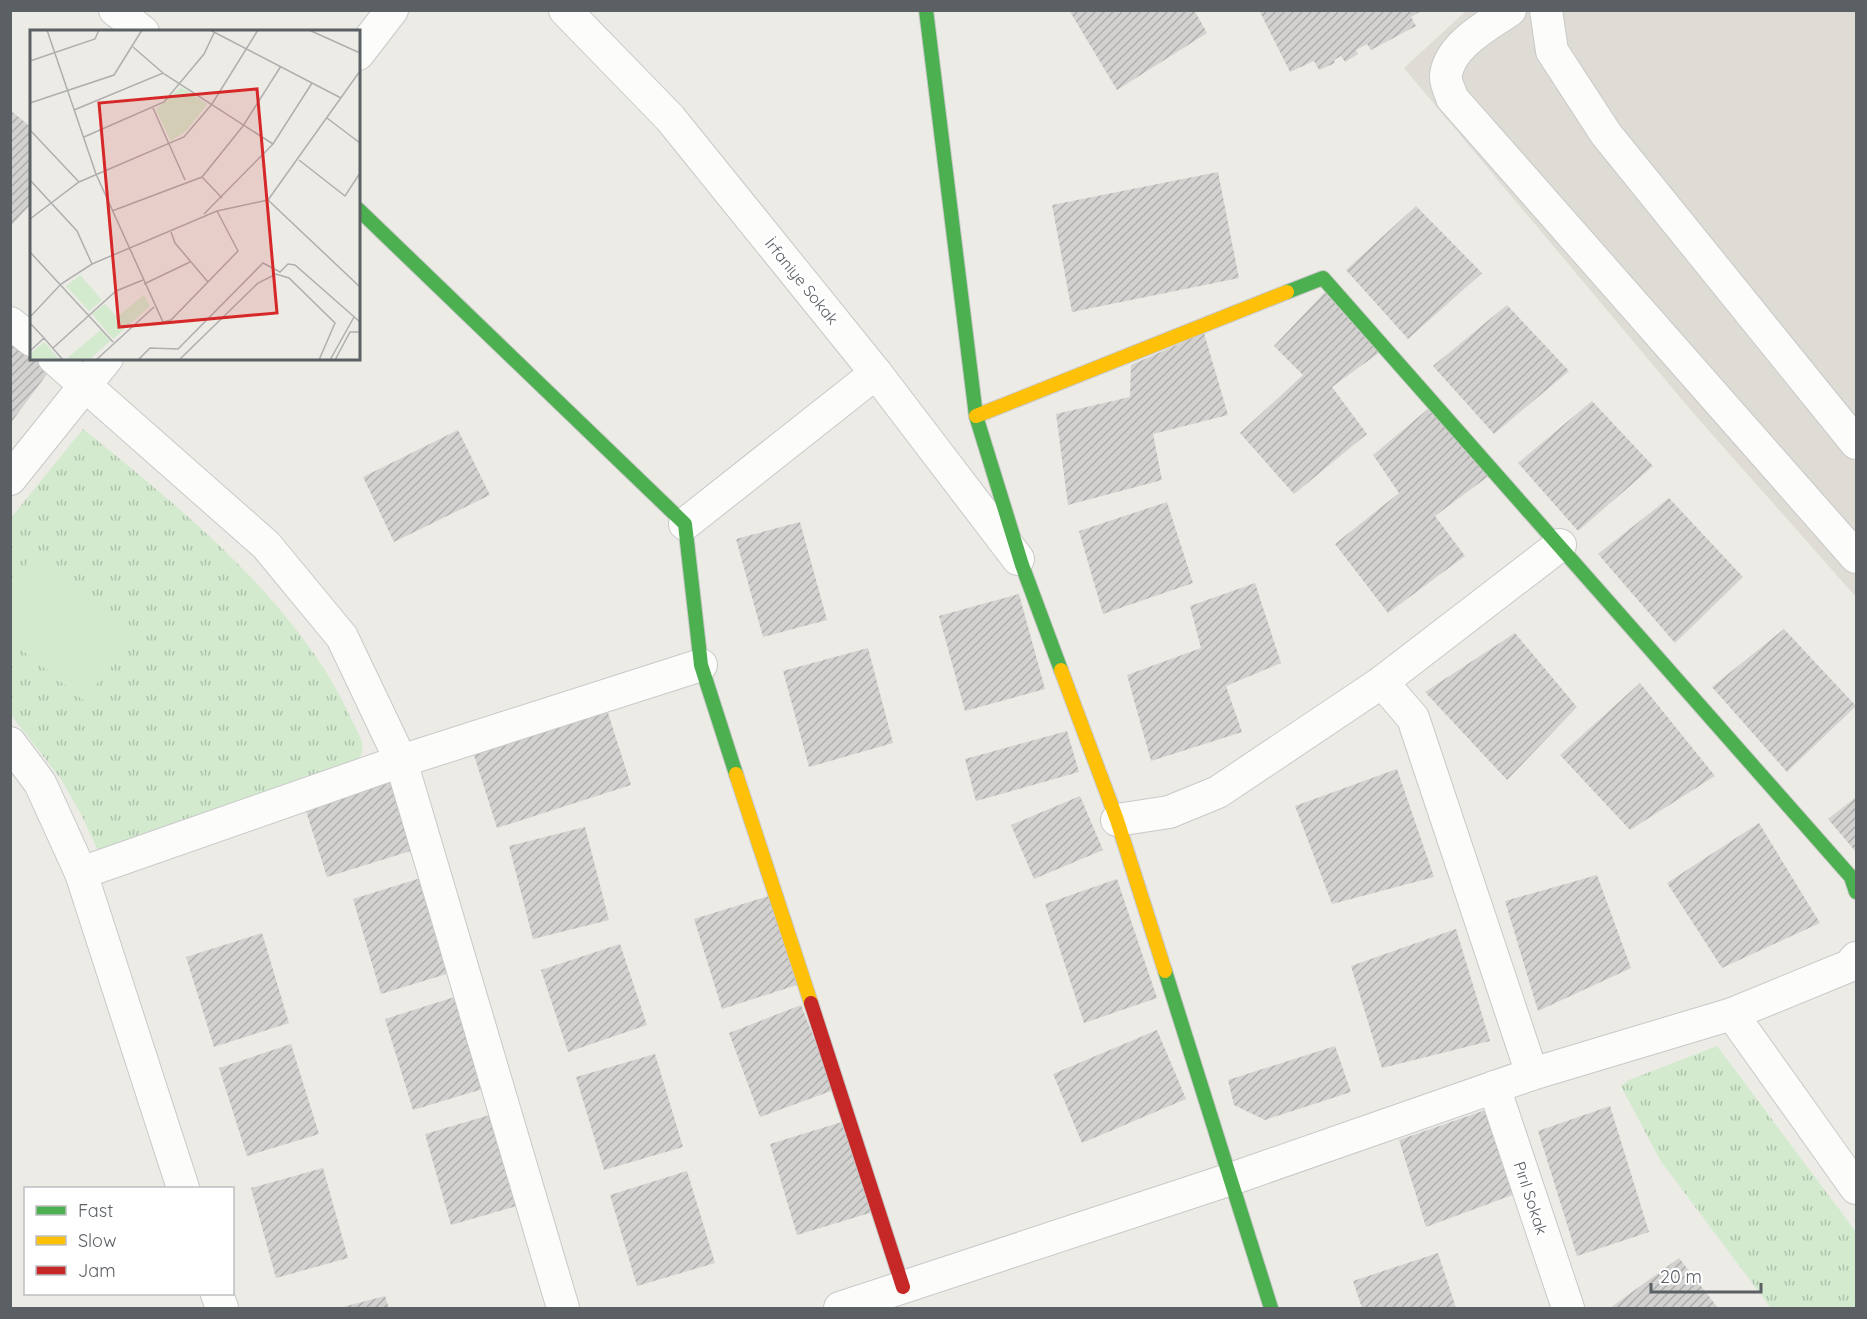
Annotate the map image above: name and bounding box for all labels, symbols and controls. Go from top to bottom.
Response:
inset map [30,30,360,360]
street label: İrfaniye Sokak [761,233,843,329]
street label: Pırıl Sokak [1510,1159,1552,1237]
legend [24,1187,234,1295]
text: Fast [78,1199,113,1222]
text: Slow [78,1229,116,1252]
scale bar [1651,1256,1760,1294]
text: Jam [78,1259,116,1282]
text: 20 m [1660,1265,1702,1288]

